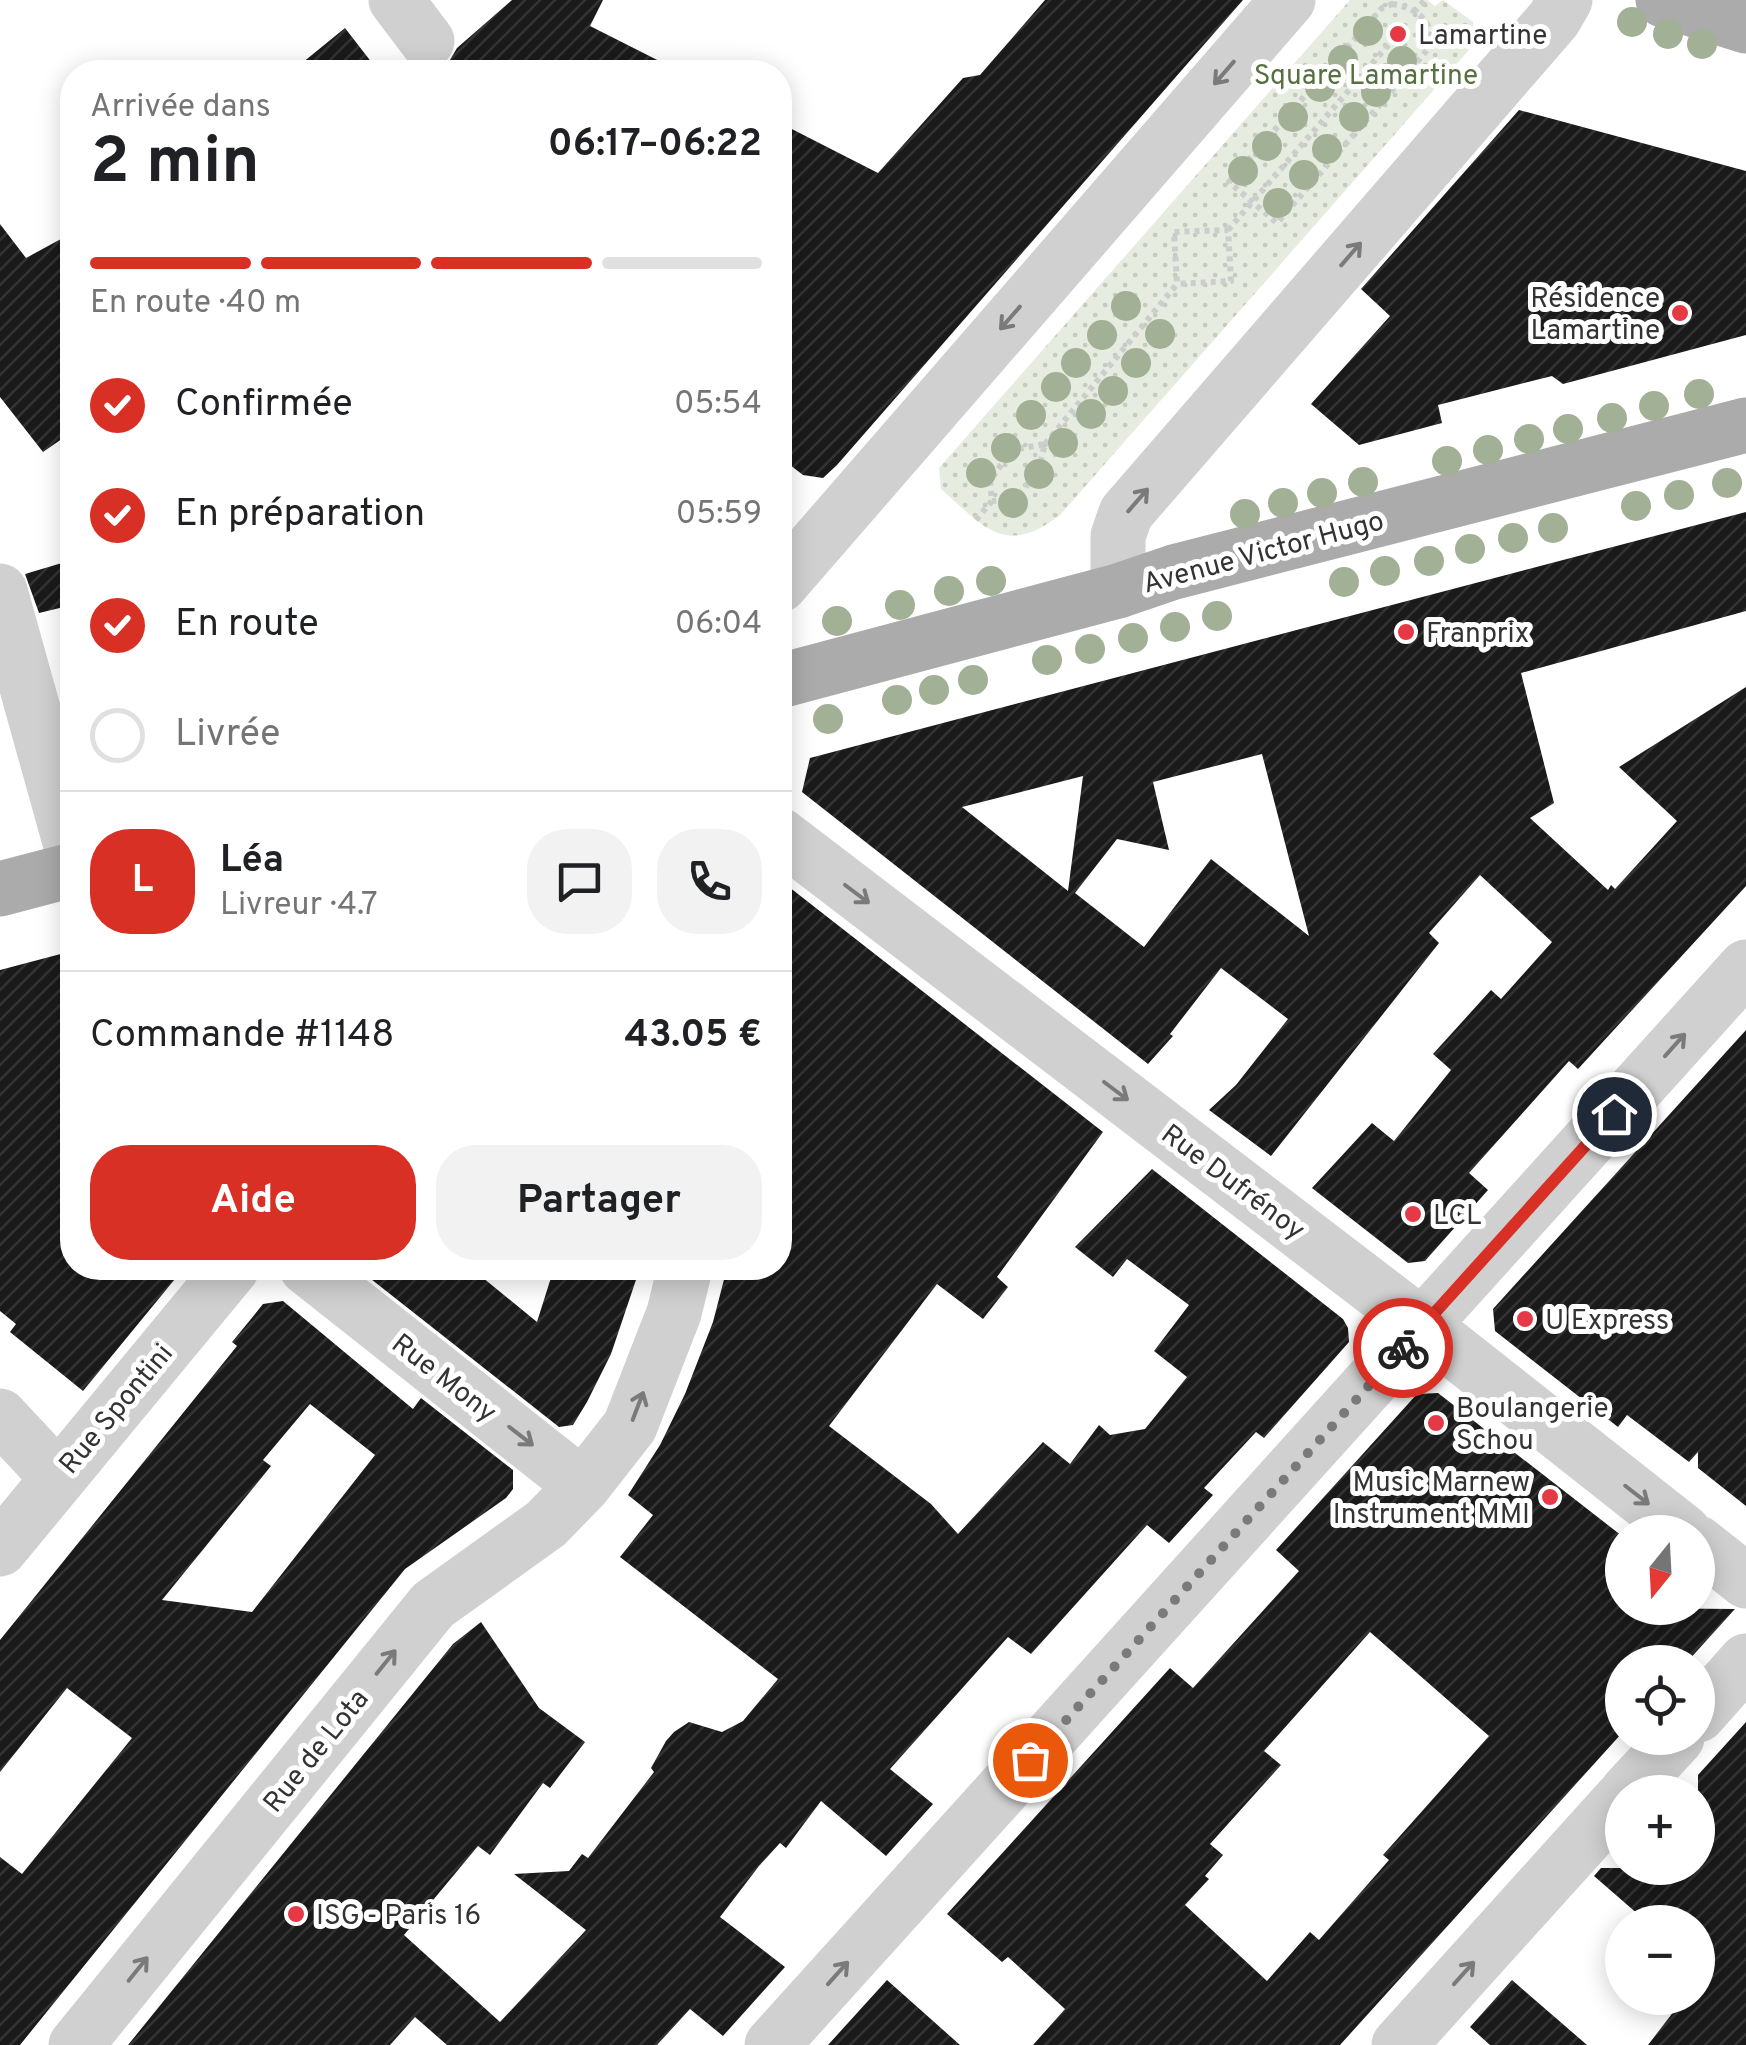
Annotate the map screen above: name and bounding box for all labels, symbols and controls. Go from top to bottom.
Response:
place label: Lamartine [1418,19,1547,55]
marker: Lamartine [1387,23,1409,45]
park label: Square Lamartine [1254,59,1478,95]
one-way arrow [1213,60,1235,86]
text: Arrivée dans [90,88,271,128]
text: 06:17–06:22 [548,121,762,170]
text: 2 min [90,124,260,206]
one-way arrow [1339,242,1362,267]
place label: Résidence Lamartine [1530,282,1660,350]
text: En route · 40 m [90,284,301,324]
marker: Résidence Lamartine [1669,302,1691,324]
one-way arrow [999,305,1022,330]
icon: check [90,378,145,433]
text: Confirmée [175,381,353,430]
text: 05:54 [674,385,762,425]
one-way arrow [1126,487,1148,513]
icon: check [90,488,145,543]
text: En préparation [175,491,425,540]
text: 05:59 [676,495,762,535]
street label: Avenue Victor Hugo [1139,504,1388,603]
icon: check [90,598,145,653]
text: En route [175,601,319,650]
text: 06:04 [675,605,762,645]
place label: Franprix [1426,617,1529,653]
marker: Franprix [1395,621,1417,643]
text: Livrée [175,711,280,760]
button: chat [527,829,632,934]
button: phone [657,829,762,934]
text: Léa [220,837,284,886]
text: L [132,857,153,906]
one-way arrow [844,882,870,904]
text: Livreur · 4.7 [220,886,378,926]
text: Commande #1148 [90,1012,394,1061]
text: 43.05 € [625,1012,762,1061]
one-way arrow [1664,1033,1687,1058]
pin [1572,1072,1657,1157]
one-way arrow [1102,1081,1129,1102]
icon: home [1587,1087,1642,1142]
street label: Rue Dufrénoy [1153,1117,1311,1249]
button: Aide [90,1145,416,1260]
button: Partager [436,1145,762,1260]
place label: LCL [1433,1199,1482,1235]
marker: LCL [1402,1203,1424,1225]
courier [1353,1298,1453,1398]
place label: U Express [1545,1304,1669,1340]
marker: U Express [1514,1308,1536,1330]
icon: bike [1376,1321,1431,1376]
street label: Rue Mony [383,1327,503,1432]
street label: Rue Spontini [52,1337,182,1483]
one-way arrow [630,1391,648,1422]
place label: Boulangerie Schou [1456,1392,1609,1460]
marker: Boulangerie Schou [1425,1412,1447,1434]
one-way arrow [507,1425,533,1447]
place label: Music Marnew Instrument MMI [1333,1466,1530,1534]
one-way arrow [1623,1484,1649,1506]
marker: Music Marnew Instrument MMI [1539,1486,1561,1508]
north arrow [1605,1515,1715,1625]
map controls [1605,1515,1715,2015]
button: locate [1605,1645,1715,1755]
one-way arrow [375,1650,397,1676]
street label: Rue de Lota [256,1683,378,1821]
pin [988,1718,1073,1803]
icon: bag [1003,1733,1058,1788]
button: + [1605,1775,1715,1885]
place label: ISG - Paris 16 [316,1899,481,1935]
marker: ISG - Paris 16 [285,1903,307,1925]
button: − [1605,1905,1715,2015]
one-way arrow [127,1957,149,1983]
one-way arrow [826,1961,849,1986]
one-way arrow [1452,1961,1475,1986]

